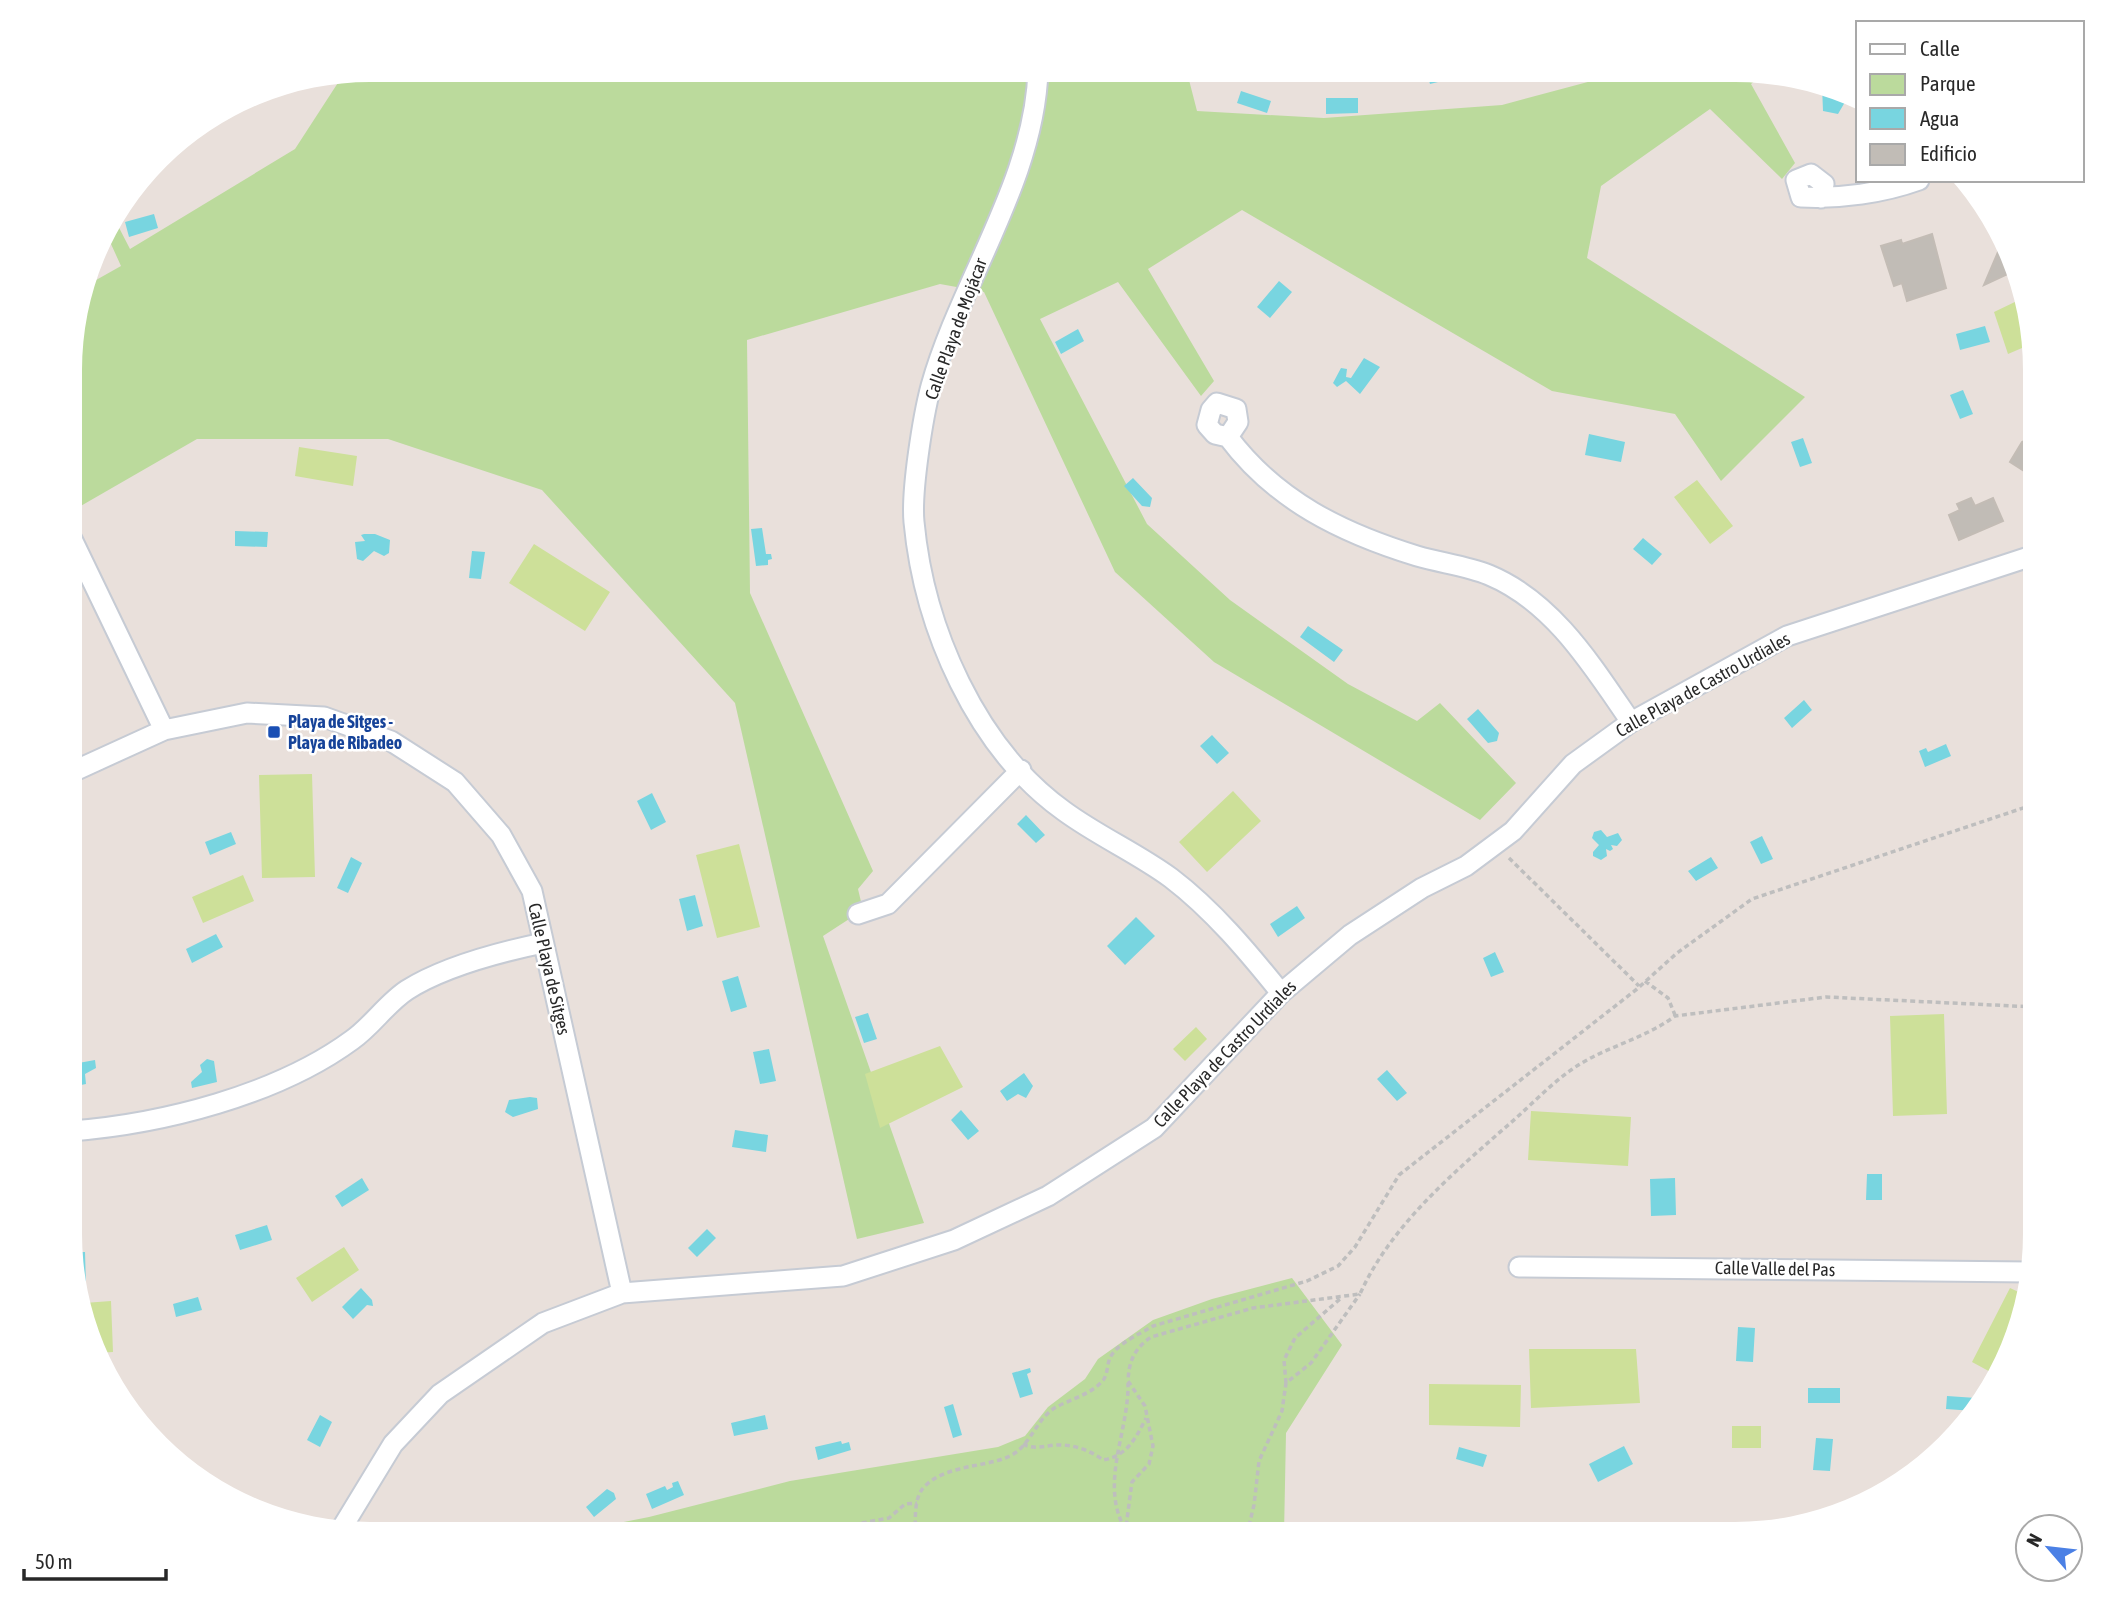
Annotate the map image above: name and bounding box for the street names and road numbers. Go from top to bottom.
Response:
street label: Calle Playa de Mojácar [920,255,991,402]
street label: Calle Playa de Castro Urdiales [1612,628,1794,741]
street label: Calle Playa de Sitges [524,901,575,1037]
street label: Calle Playa de Castro Urdiales [1149,976,1300,1131]
street label: Calle Valle del Pas [1715,1257,1835,1280]

